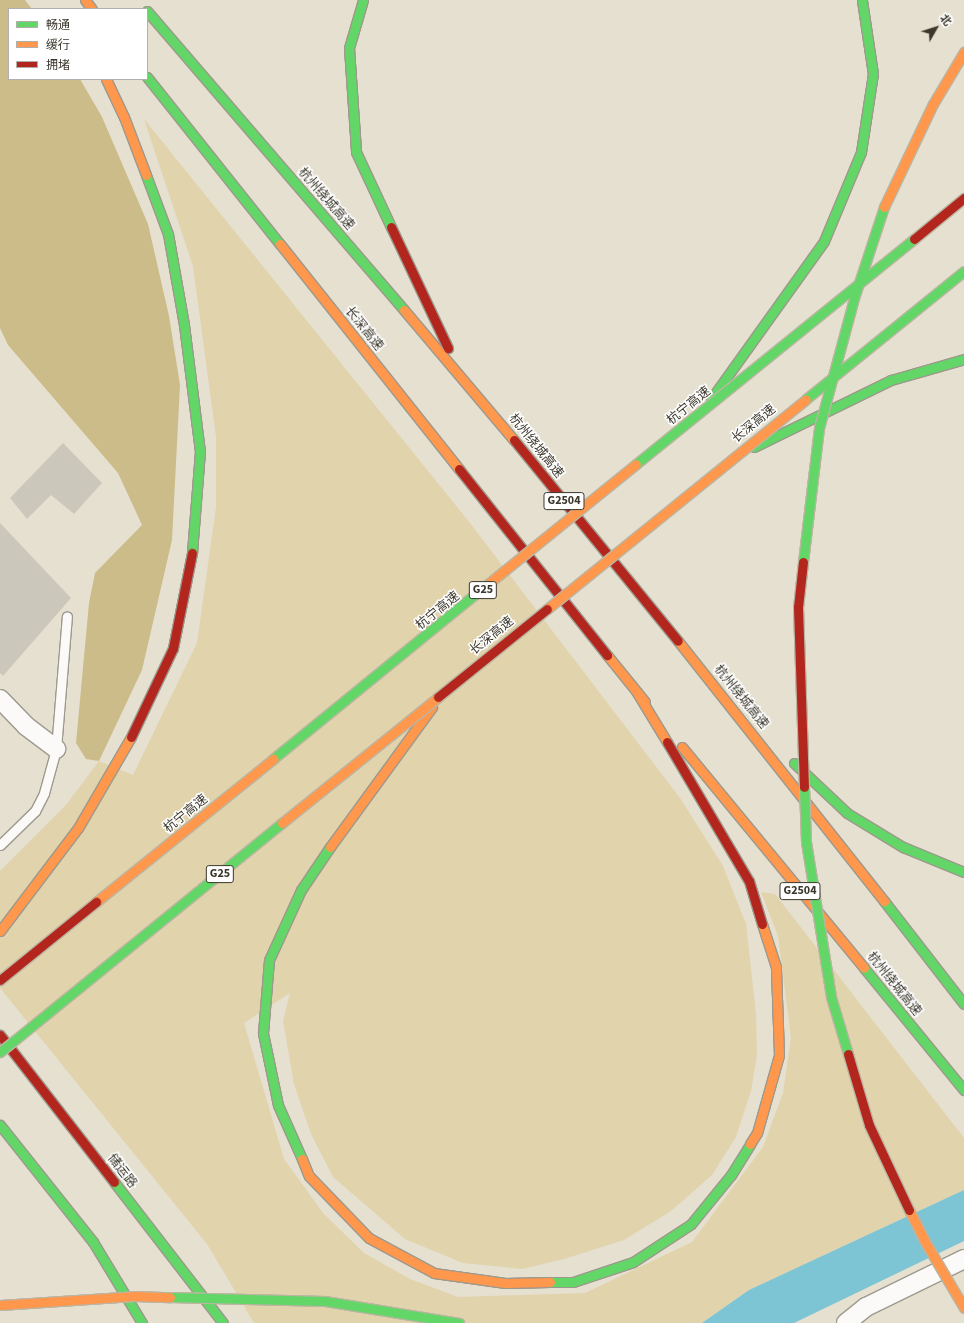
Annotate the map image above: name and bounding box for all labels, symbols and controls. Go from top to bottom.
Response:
legend [8,8,148,80]
north arrow [916,8,956,48]
text: 北 [936,11,955,29]
text: 畅通 [46,17,70,34]
text: 缓行 [46,37,70,54]
text: 拥堵 [46,57,70,74]
street label: 杭州绕城高速 [295,164,357,234]
street label: 长深高速 [342,304,386,354]
street label: 杭宁高速 [664,384,714,428]
street label: 长深高速 [729,402,779,446]
street label: 杭州绕城高速 [505,411,567,481]
road number: G2504 [543,491,585,511]
road number: G25 [468,580,498,600]
street label: 杭宁高速 [413,589,463,633]
street label: 长深高速 [467,614,517,658]
street label: 杭州绕城高速 [710,662,772,732]
street label: 杭宁高速 [161,792,211,836]
road number: G25 [205,864,235,884]
road number: G2504 [779,881,821,901]
street label: 杭州绕城高速 [863,949,925,1019]
street label: 储运路 [104,1151,140,1191]

